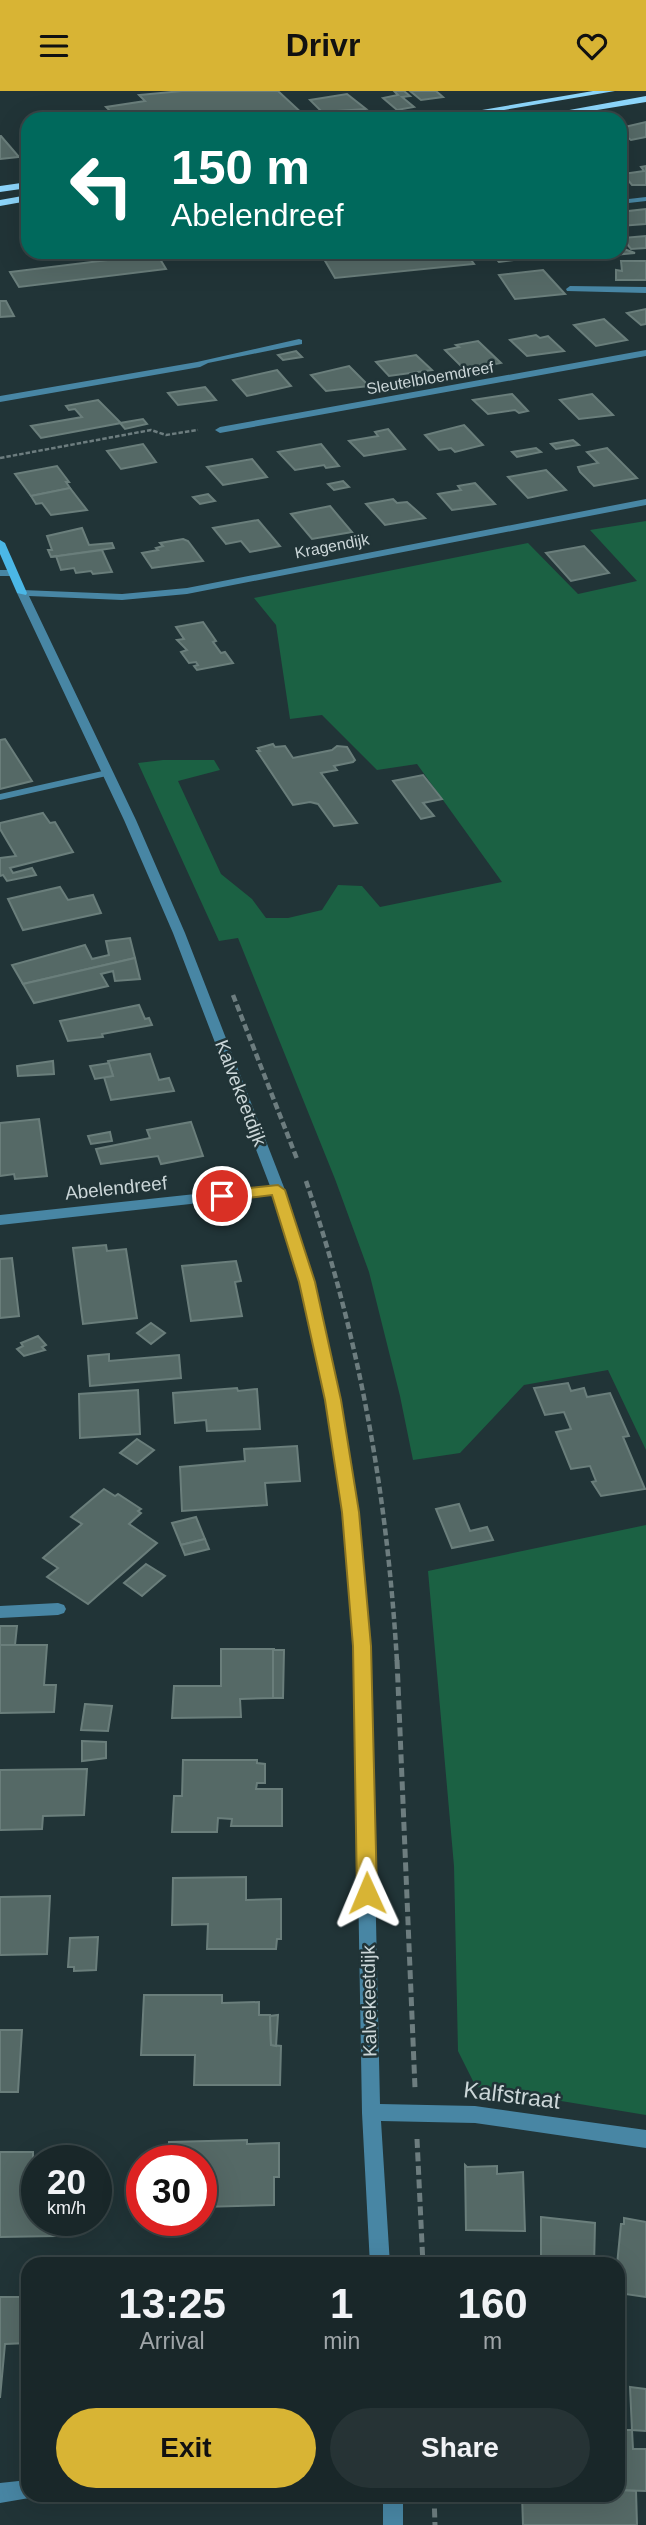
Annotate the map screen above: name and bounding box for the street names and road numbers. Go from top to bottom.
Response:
street label: Sleutelbloemdreef [365,358,496,398]
street label: Kragendijk [293,530,372,562]
street label: Kalvekeetdijk [211,1037,271,1149]
street label: Abelendreef [64,1172,169,1204]
street label: Kalvekeetdijk [358,1944,380,2057]
street label: Kalfstraat [462,2076,562,2114]

